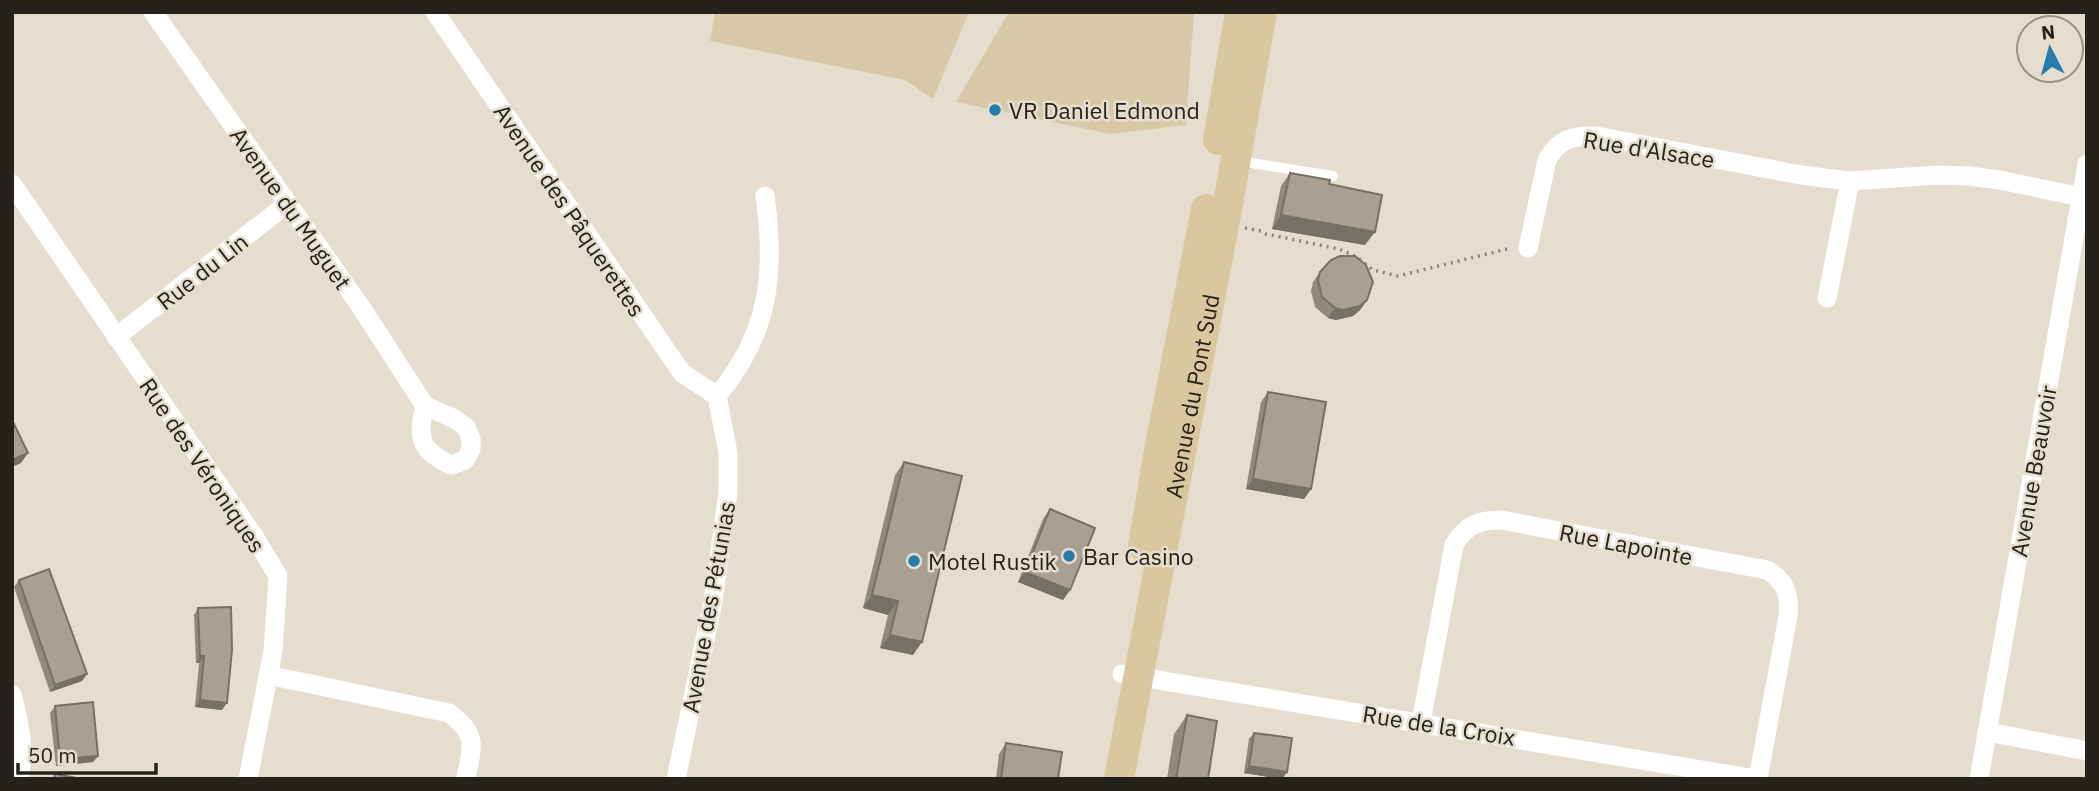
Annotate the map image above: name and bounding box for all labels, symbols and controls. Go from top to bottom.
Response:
north arrow [2015,14,2085,84]
text: N [2040,19,2056,45]
place label: VR Daniel Edmond [1009,95,1200,125]
street label: Avenue des Pâquerettes [488,98,652,322]
marker: VR Daniel Edmond [987,102,1003,118]
street label: Avenue du Muguet [224,121,358,295]
street label: Rue d'Alsace [1581,124,1717,174]
street label: Rue du Lin [150,226,254,316]
street label: Avenue du Pont Sud [1158,291,1226,500]
street label: Rue des Véroniques [133,372,273,558]
street label: Avenue Beauvoir [2003,382,2063,559]
street label: Avenue des Pétunias [675,499,741,715]
street label: Rue Lapointe [1557,516,1695,572]
place label: Bar Casino [1083,541,1194,571]
place label: Motel Rustik [928,546,1057,576]
marker: Bar Casino [1061,548,1077,564]
marker: Motel Rustik [906,553,922,569]
street label: Rue de la Croix [1361,698,1518,752]
scale bar [18,732,156,776]
text: 50 m [28,741,77,769]

